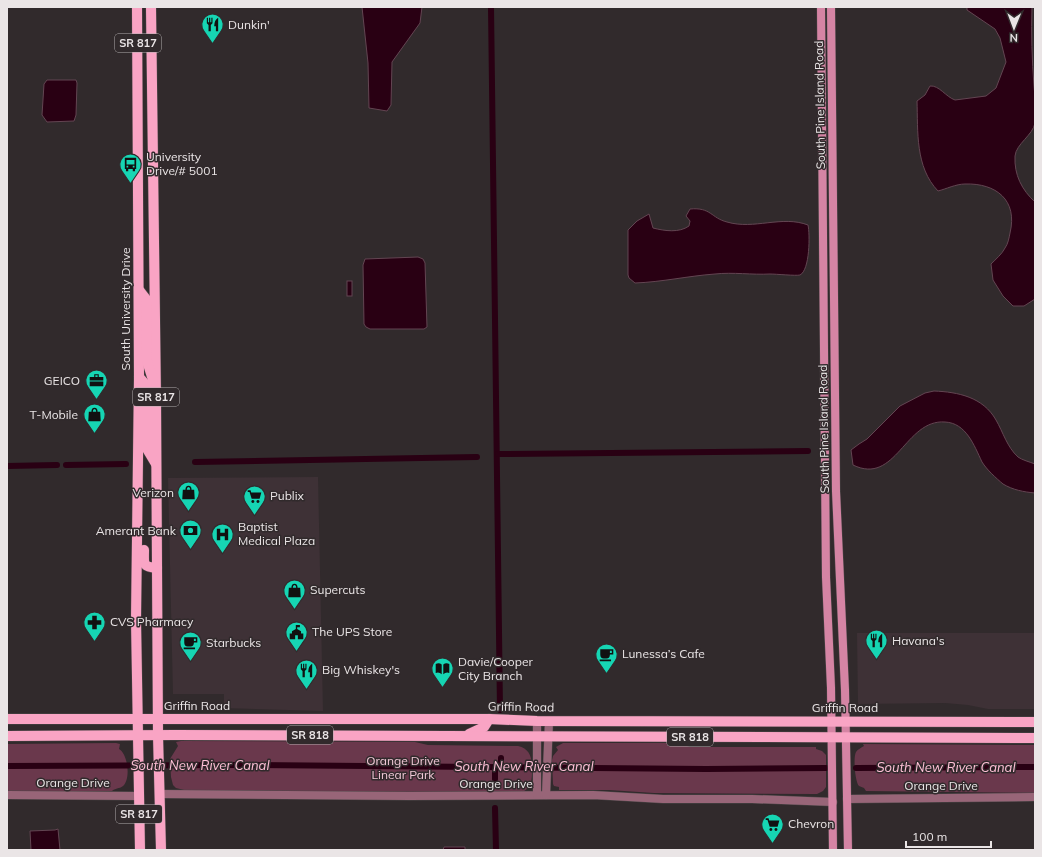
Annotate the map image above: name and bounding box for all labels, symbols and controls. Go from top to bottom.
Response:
north arrow [994,8,1034,48]
restaurant icon: Dunkin' [200,12,226,45]
place label: Dunkin' [228,17,270,32]
text: N [1010,31,1018,45]
road number: SR 817 [115,34,161,52]
street label: South Pine Island Road [811,40,828,170]
place label: University Drive/# 5001 [146,149,218,178]
bus stop icon: University Drive/# 5001 [118,151,144,184]
street label: South University Drive [118,248,133,370]
street label: South Pine Island Road [815,364,832,494]
office icon: GEICO [83,368,109,401]
place label: GEICO [44,373,80,388]
road number: SR 817 [133,388,179,406]
shop icon: T-Mobile [81,402,107,435]
place label: T-Mobile [30,407,78,422]
shop icon: Verizon [176,480,202,513]
supermarket icon: Publix [241,483,267,516]
place label: Verizon [133,485,174,500]
place label: Publix [270,488,305,503]
bank icon: Amerant Bank [178,518,204,551]
place label: Baptist Medical Plaza [238,519,315,548]
hospital icon: Baptist Medical Plaza [210,521,236,554]
place label: Amerant Bank [96,523,177,538]
shop icon: Supercuts [282,577,308,610]
place label: Supercuts [310,582,365,597]
pharmacy icon: CVS Pharmacy [82,609,108,642]
place label: CVS Pharmacy [110,614,194,629]
public building icon: The UPS Store [283,619,309,652]
place label: The UPS Store [312,624,392,639]
restaurant icon: Havana's [864,628,890,661]
cafe icon: Starbucks [178,630,204,663]
place label: Havana's [892,633,945,648]
place label: Starbucks [206,635,261,650]
cafe icon: Lunessa’s Cafe [594,641,620,674]
place label: Lunessa’s Cafe [622,646,705,661]
place label: Davie/Cooper City Branch [458,654,533,683]
library icon: Davie/Cooper City Branch [430,656,456,689]
restaurant icon: Big Whiskey's [293,657,319,690]
place label: Big Whiskey's [322,662,400,677]
street label: Griffin Road [164,698,230,713]
street label: Griffin Road [488,698,554,715]
street label: Griffin Road [812,700,878,715]
road number: SR 818 [287,726,333,744]
road number: SR 818 [667,728,713,746]
park label: Orange Drive Linear Park [366,753,440,782]
water label: South New River Canal [130,757,270,773]
water label: South New River Canal [454,758,594,774]
water label: South New River Canal [876,759,1016,775]
street label: Orange Drive [36,775,110,790]
street label: Orange Drive [459,776,533,791]
street label: Orange Drive [904,778,978,793]
road number: SR 817 [116,805,162,823]
supermarket icon: Chevron [760,811,786,844]
place label: Chevron [788,816,834,831]
scale bar [906,823,991,849]
text: 100 m [912,829,947,844]

